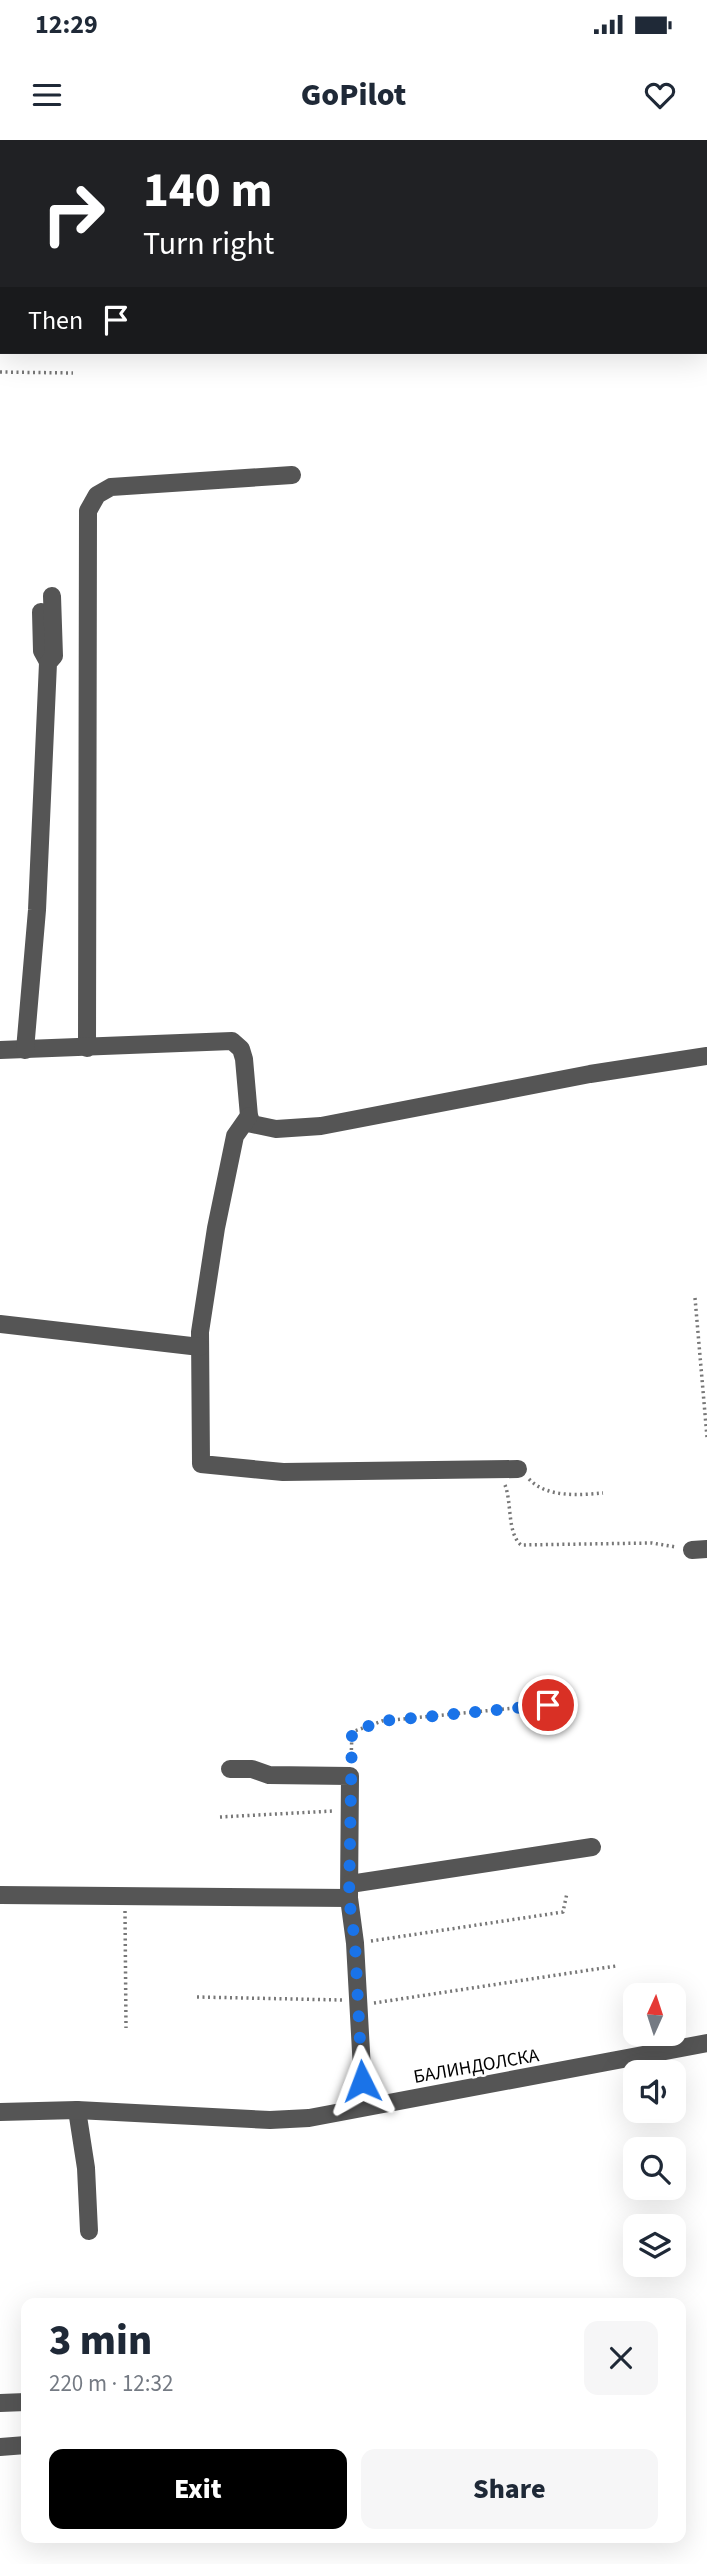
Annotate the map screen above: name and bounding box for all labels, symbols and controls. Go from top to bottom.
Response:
text: 12:29 [35,6,98,43]
text: GoPilot [301,72,406,118]
icon: menu [28,76,66,114]
icon: heart [641,76,679,114]
text: 140 m [143,156,272,226]
icon: right [28,168,119,259]
text: Turn right [143,221,274,267]
icon: arrive [97,301,135,339]
text: Then [28,302,83,339]
pin [518,1675,578,1735]
icon: arrive [529,1686,567,1724]
north arrow [623,1983,686,2046]
map controls [623,1983,686,2277]
street label: БАЛИНДОЛСКА [411,2042,542,2091]
position arrow [325,2044,399,2118]
button: sound [623,2060,686,2123]
button: search [623,2137,686,2200]
button: layers [623,2214,686,2277]
text: 3 min [49,2311,152,2371]
button: close [584,2321,658,2395]
text: 220 m · 12:32 [49,2367,173,2400]
button: Exit [49,2449,347,2529]
button: Share [361,2449,658,2529]

